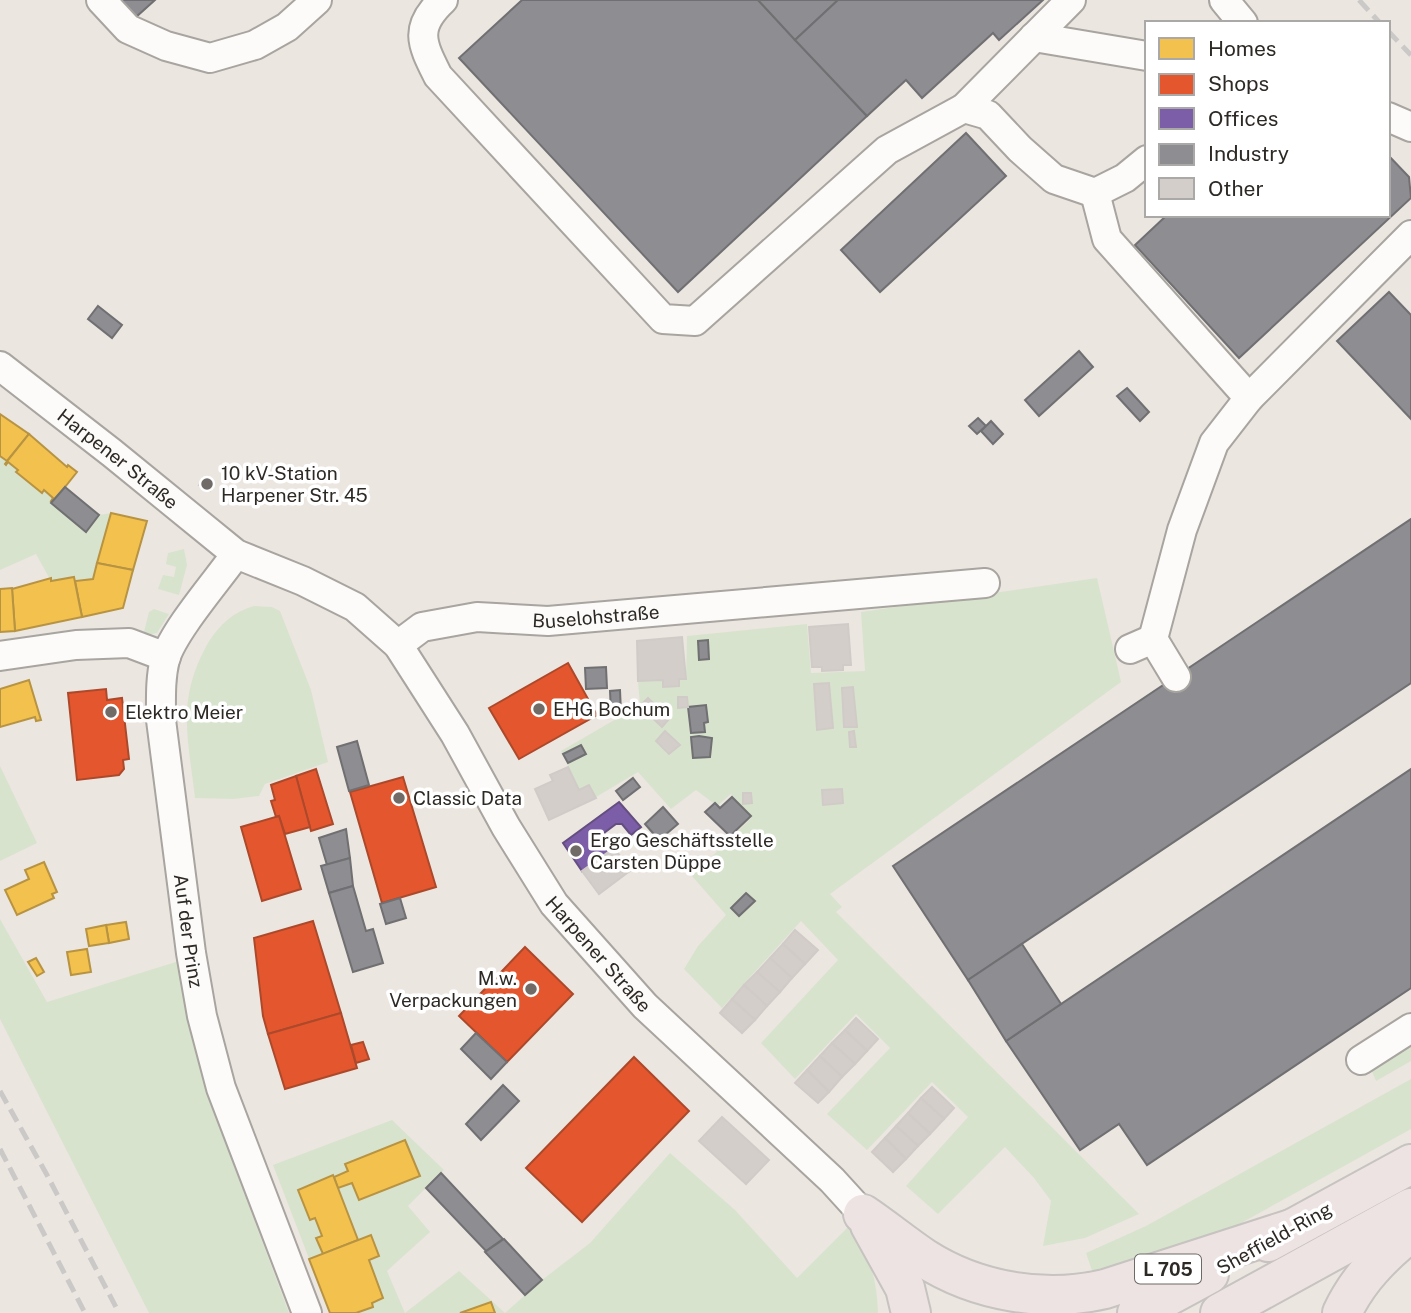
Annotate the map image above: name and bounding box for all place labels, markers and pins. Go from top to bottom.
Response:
place label: 10 kV-Station Harpener Str. 45 [221,462,368,506]
marker: 10 kV-Station Harpener Str. 45 [199,476,215,492]
place label: EHG Bochum [553,698,670,720]
place label: Elektro Meier [125,701,243,723]
marker: EHG Bochum [531,701,547,717]
marker: Elektro Meier [103,704,119,720]
place label: Classic Data [413,787,522,809]
marker: Classic Data [391,790,407,806]
place label: Ergo Geschäftsstelle Carsten Düppe [590,829,774,873]
marker: Ergo Geschäftsstelle Carsten Düppe [568,843,584,859]
place label: M.w. Verpackungen [389,967,517,1011]
marker: M.w. Verpackungen [523,981,539,997]

